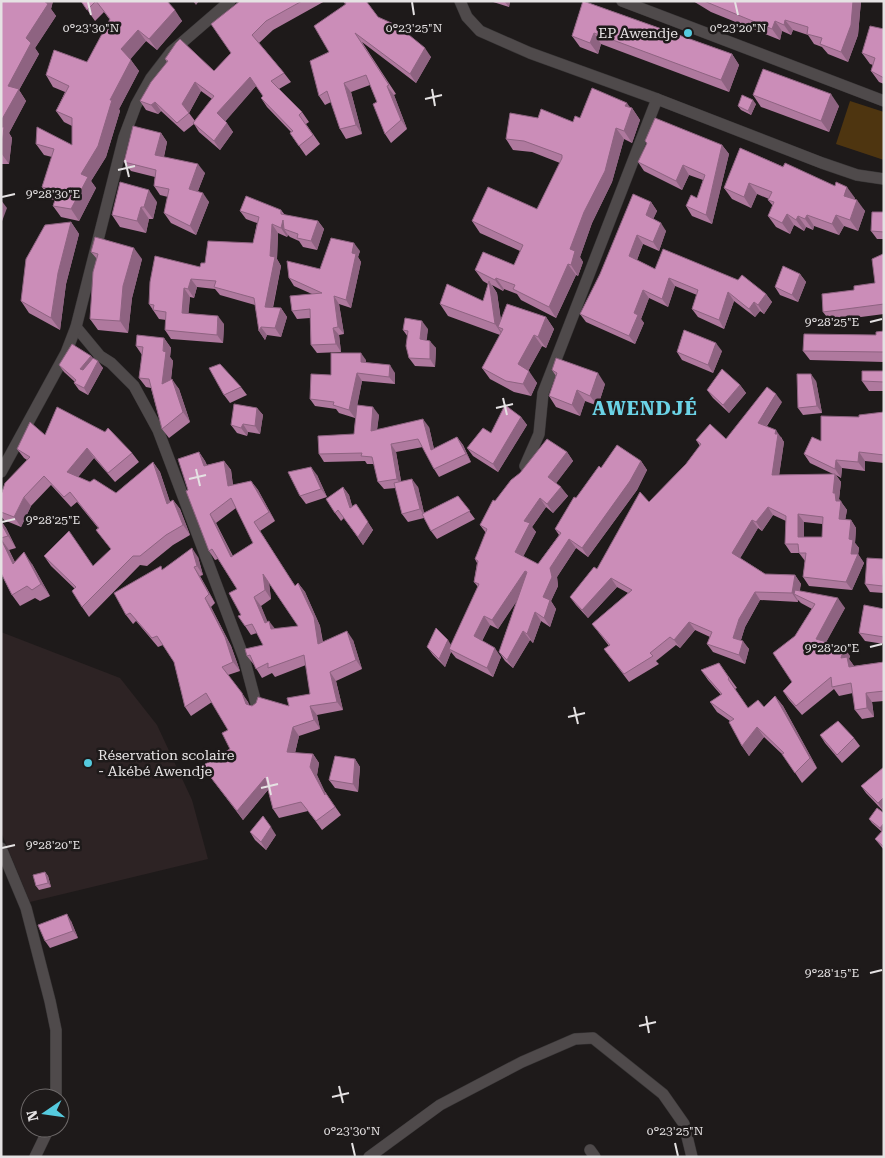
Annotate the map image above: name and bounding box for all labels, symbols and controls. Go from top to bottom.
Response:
text: 0°23'30"N [63,21,120,35]
text: 0°23'25"N [386,21,443,35]
text: 0°23'20"N [710,21,767,35]
place label: EP Awendje [598,25,678,41]
marker: EP Awendje [682,27,694,39]
text: 9°28'30"E [26,187,80,201]
text: 9°28'25"E [805,315,859,329]
district label: AWENDJÉ [592,397,698,420]
text: 9°28'25"E [26,513,80,527]
text: 9°28'20"E [805,641,859,655]
place label: Réservation scolaire - Akébé Awendje [98,747,235,779]
marker: Réservation scolaire - Akébé Awendje [82,757,94,769]
text: 9°28'20"E [26,838,80,852]
text: 9°28'15"E [805,966,859,980]
north arrow [20,1088,70,1138]
text: N [23,1109,41,1123]
text: 0°23'30"N [324,1124,381,1138]
text: 0°23'25"N [647,1124,704,1138]

